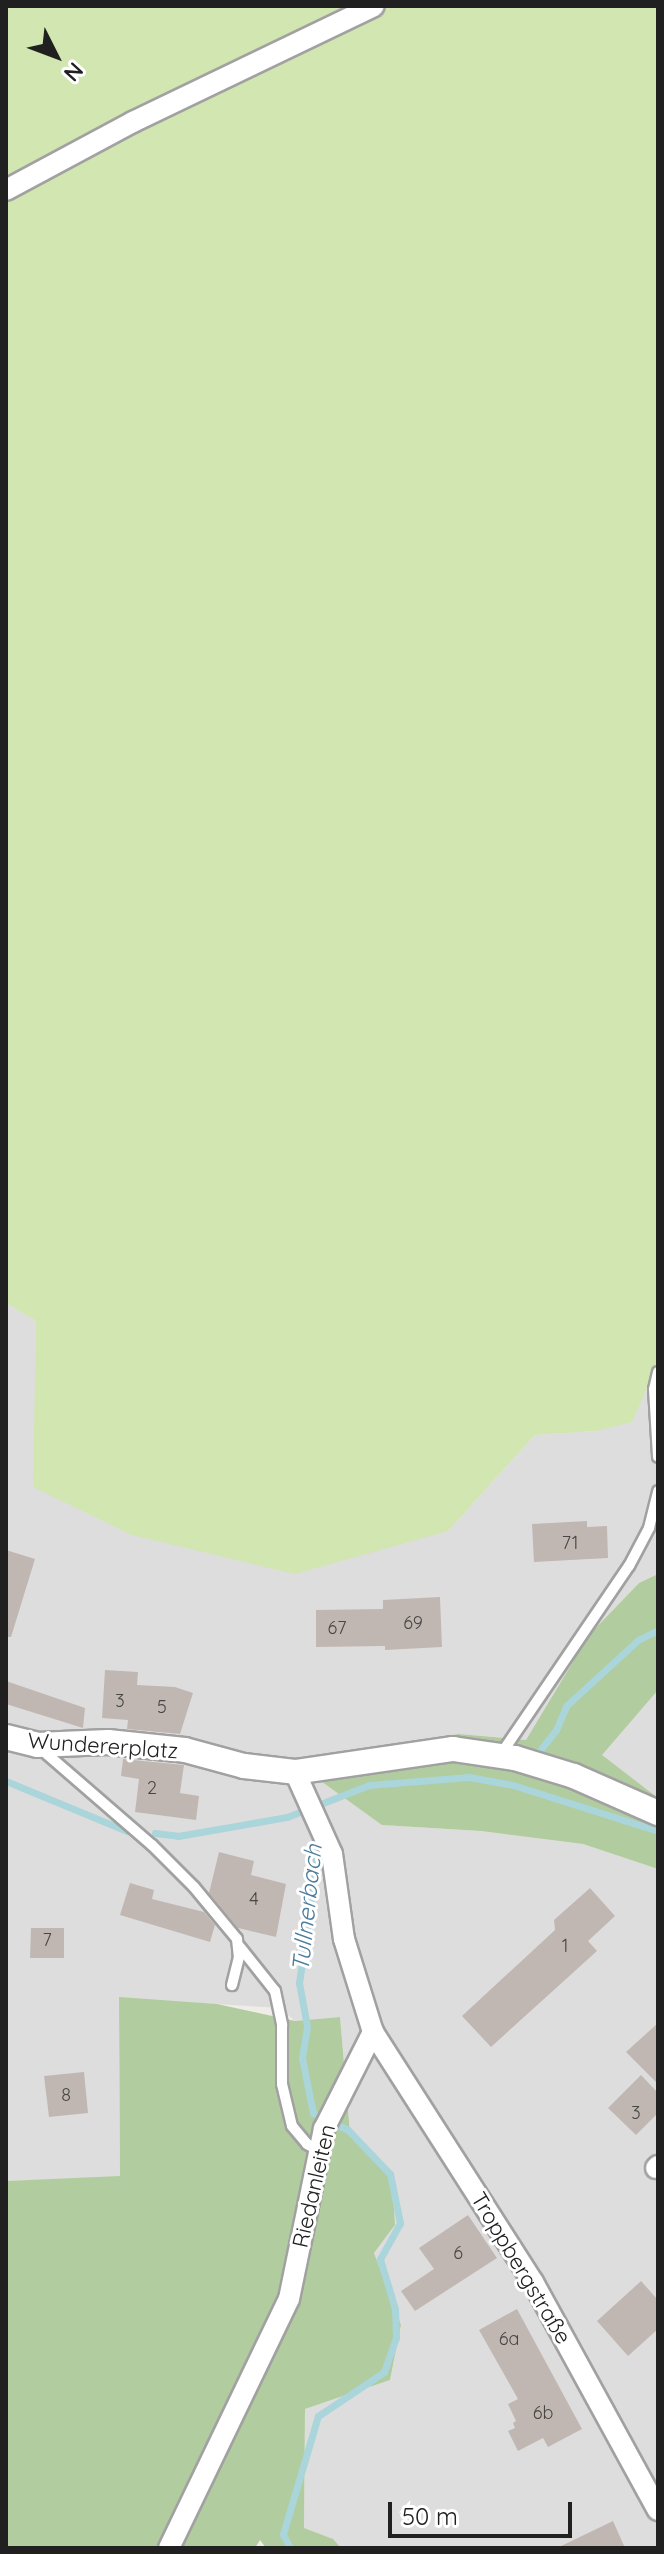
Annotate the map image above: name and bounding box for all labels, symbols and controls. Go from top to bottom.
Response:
north arrow [16,16,96,96]
text: N [58,57,90,87]
house number: 71 [562,1532,578,1554]
house number: 69 [403,1612,423,1634]
house number: 67 [328,1617,346,1639]
house number: 3 [115,1690,125,1712]
house number: 5 [157,1696,167,1718]
street label: Wundererplatz [27,1728,179,1764]
house number: 2 [147,1777,157,1799]
water label: Tullnerbach [286,1843,328,1973]
house number: 4 [249,1888,259,1910]
house number: 7 [42,1929,52,1951]
house number: 1 [562,1935,568,1957]
house number: 8 [61,2084,71,2106]
house number: 3 [631,2102,641,2124]
street label: Riedanleiten [287,2122,341,2250]
street label: Troppbergstraße [465,2187,577,2349]
house number: 6 [453,2242,463,2264]
house number: 6a [499,2328,519,2350]
house number: 6b [533,2402,553,2424]
scale bar [392,2486,576,2536]
text: 50 m [402,2501,458,2531]

